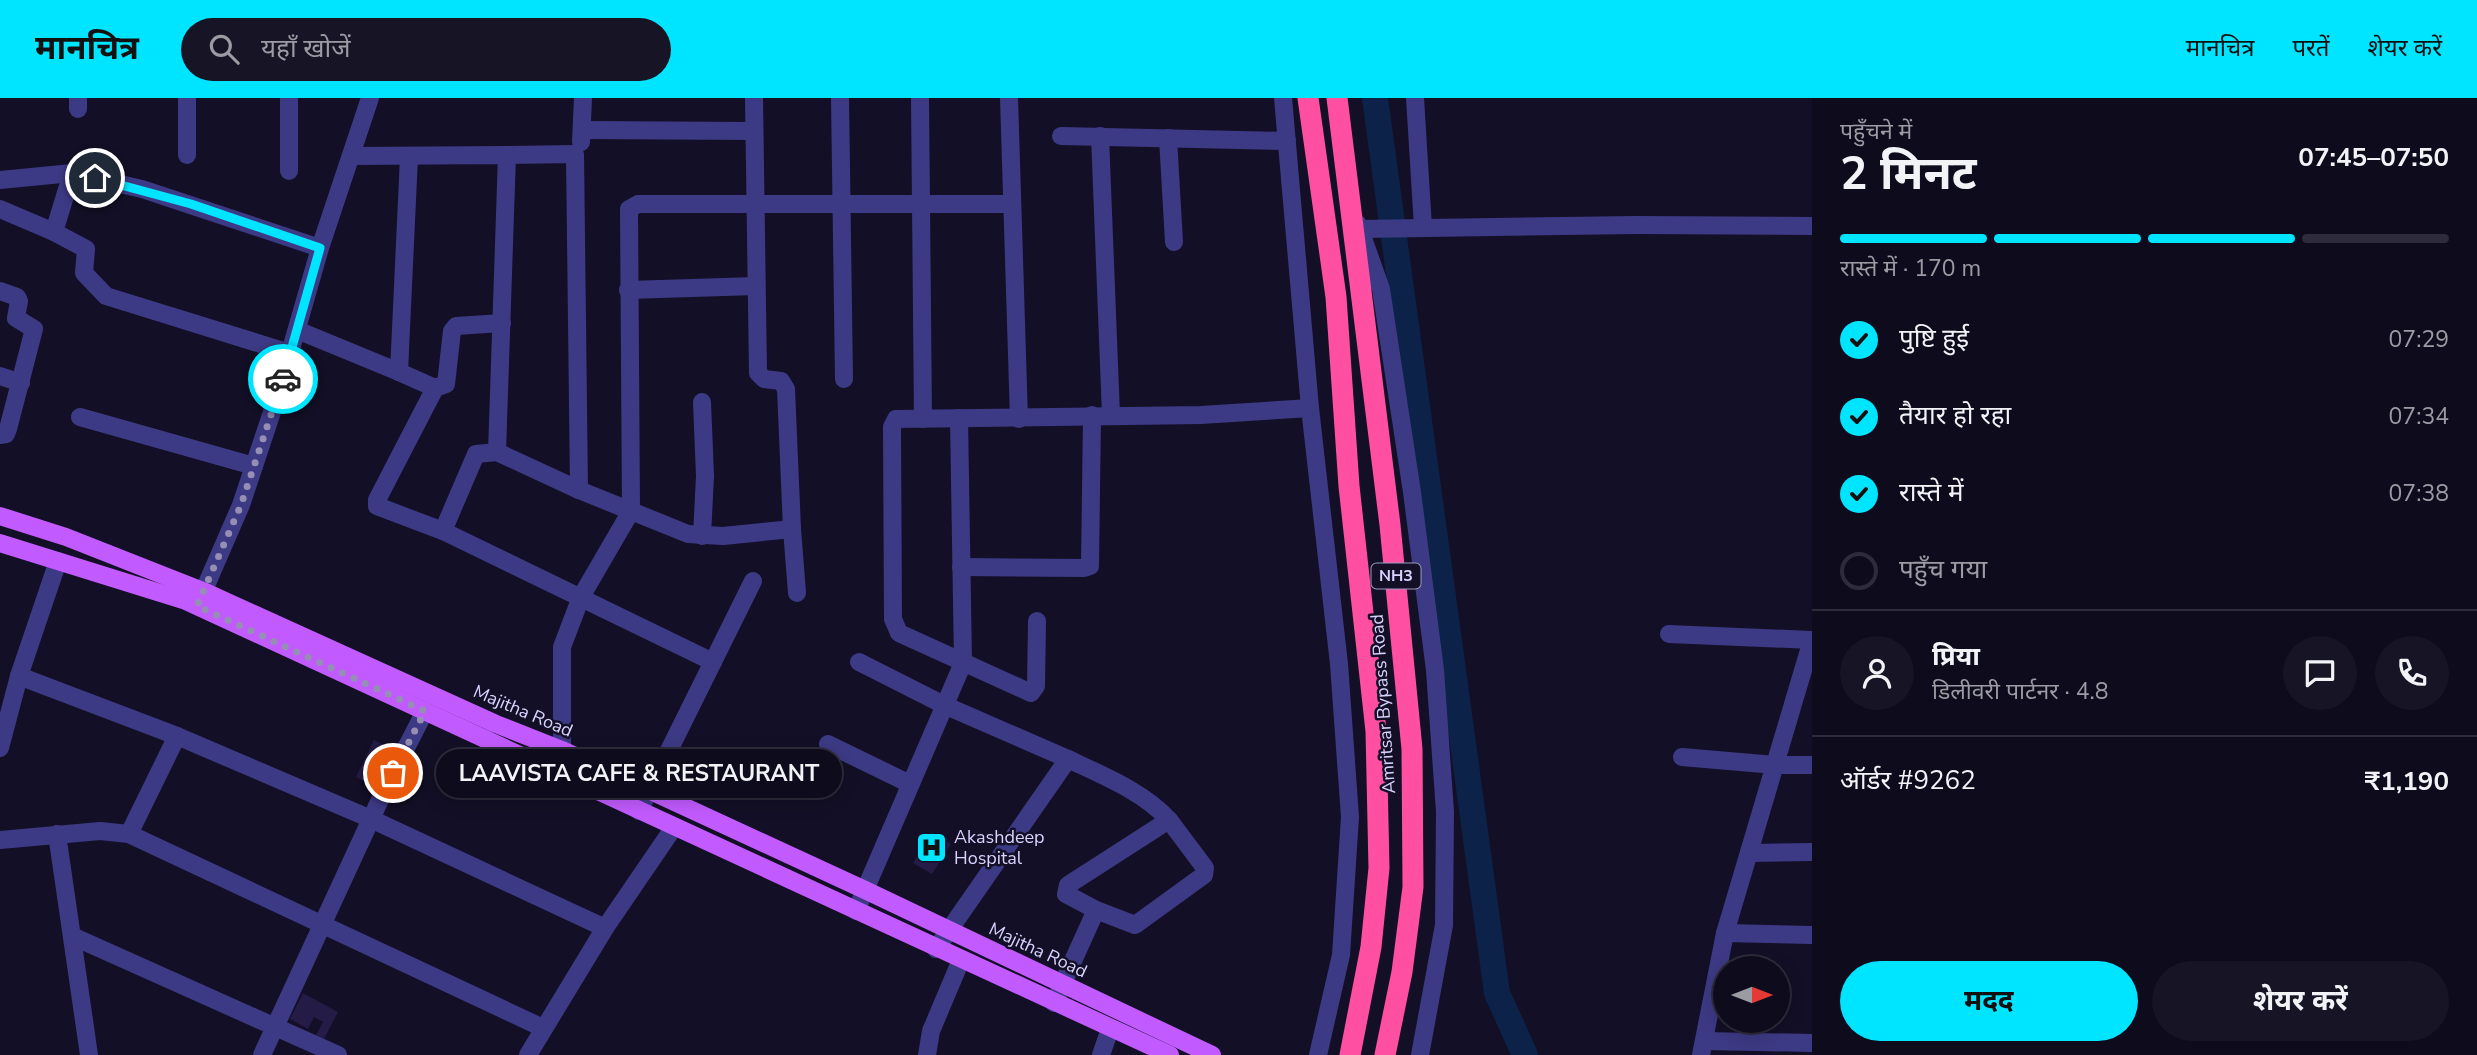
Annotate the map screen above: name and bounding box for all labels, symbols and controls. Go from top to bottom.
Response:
search box [181,18,671,81]
text: मानचित्र [35,26,139,71]
icon: search [205,30,243,68]
text: यहाँ खोजें [261,31,351,66]
text: मानचित्र [2186,32,2254,64]
text: परतें [2292,32,2330,64]
text: शेयर करें [2368,32,2442,64]
text: पहुँचने में [1840,116,1912,147]
text: 07:45–07:50 [2298,140,2449,175]
text: 2 मिनट [1840,142,1977,205]
pin [65,148,125,208]
icon: home [76,159,114,197]
text: रास्ते में · 170 m [1840,253,1981,284]
icon: check [1840,321,1878,359]
text: पुष्टि हुई [1899,321,1969,356]
text: 07:29 [2389,324,2449,355]
courier [248,344,318,414]
icon: car [264,360,302,398]
icon: check [1840,398,1878,436]
text: तैयार हो रहा [1899,398,2011,433]
text: 07:34 [2389,401,2449,432]
icon: check [1840,475,1878,513]
text: रास्ते में [1899,475,1964,510]
text: 07:38 [2389,478,2449,509]
text: पहुँच गया [1899,552,1987,587]
road number: NH3 [1372,564,1420,589]
street label: Amritsar Bypass Road [1365,613,1401,795]
button: person [1840,636,1914,710]
button: chat [2283,636,2357,710]
button: phone [2375,636,2449,710]
text: प्रिया [1932,639,1980,674]
text: डिलीवरी पार्टनर · 4.8 [1932,676,2109,707]
street label: Majitha Road [470,679,576,743]
pin [363,743,423,803]
callout: LAAVISTA CAFE & RESTAURANT [435,748,841,798]
icon: bag [374,754,412,792]
text: LAAVISTA CAFE & RESTAURANT [459,758,819,789]
text: ऑर्डर #9262 [1840,763,1976,798]
text: ₹1,190 [2365,764,2449,799]
place label: Akashdeep Hospital [954,825,1045,870]
hospital icon: Akashdeep Hospital [914,830,948,864]
street label: Majitha Road [985,917,1091,983]
north arrow [1713,956,1790,1032]
map controls [1713,956,1790,1033]
button: मदद [1840,961,2138,1041]
button: शेयर करें [2152,961,2449,1041]

